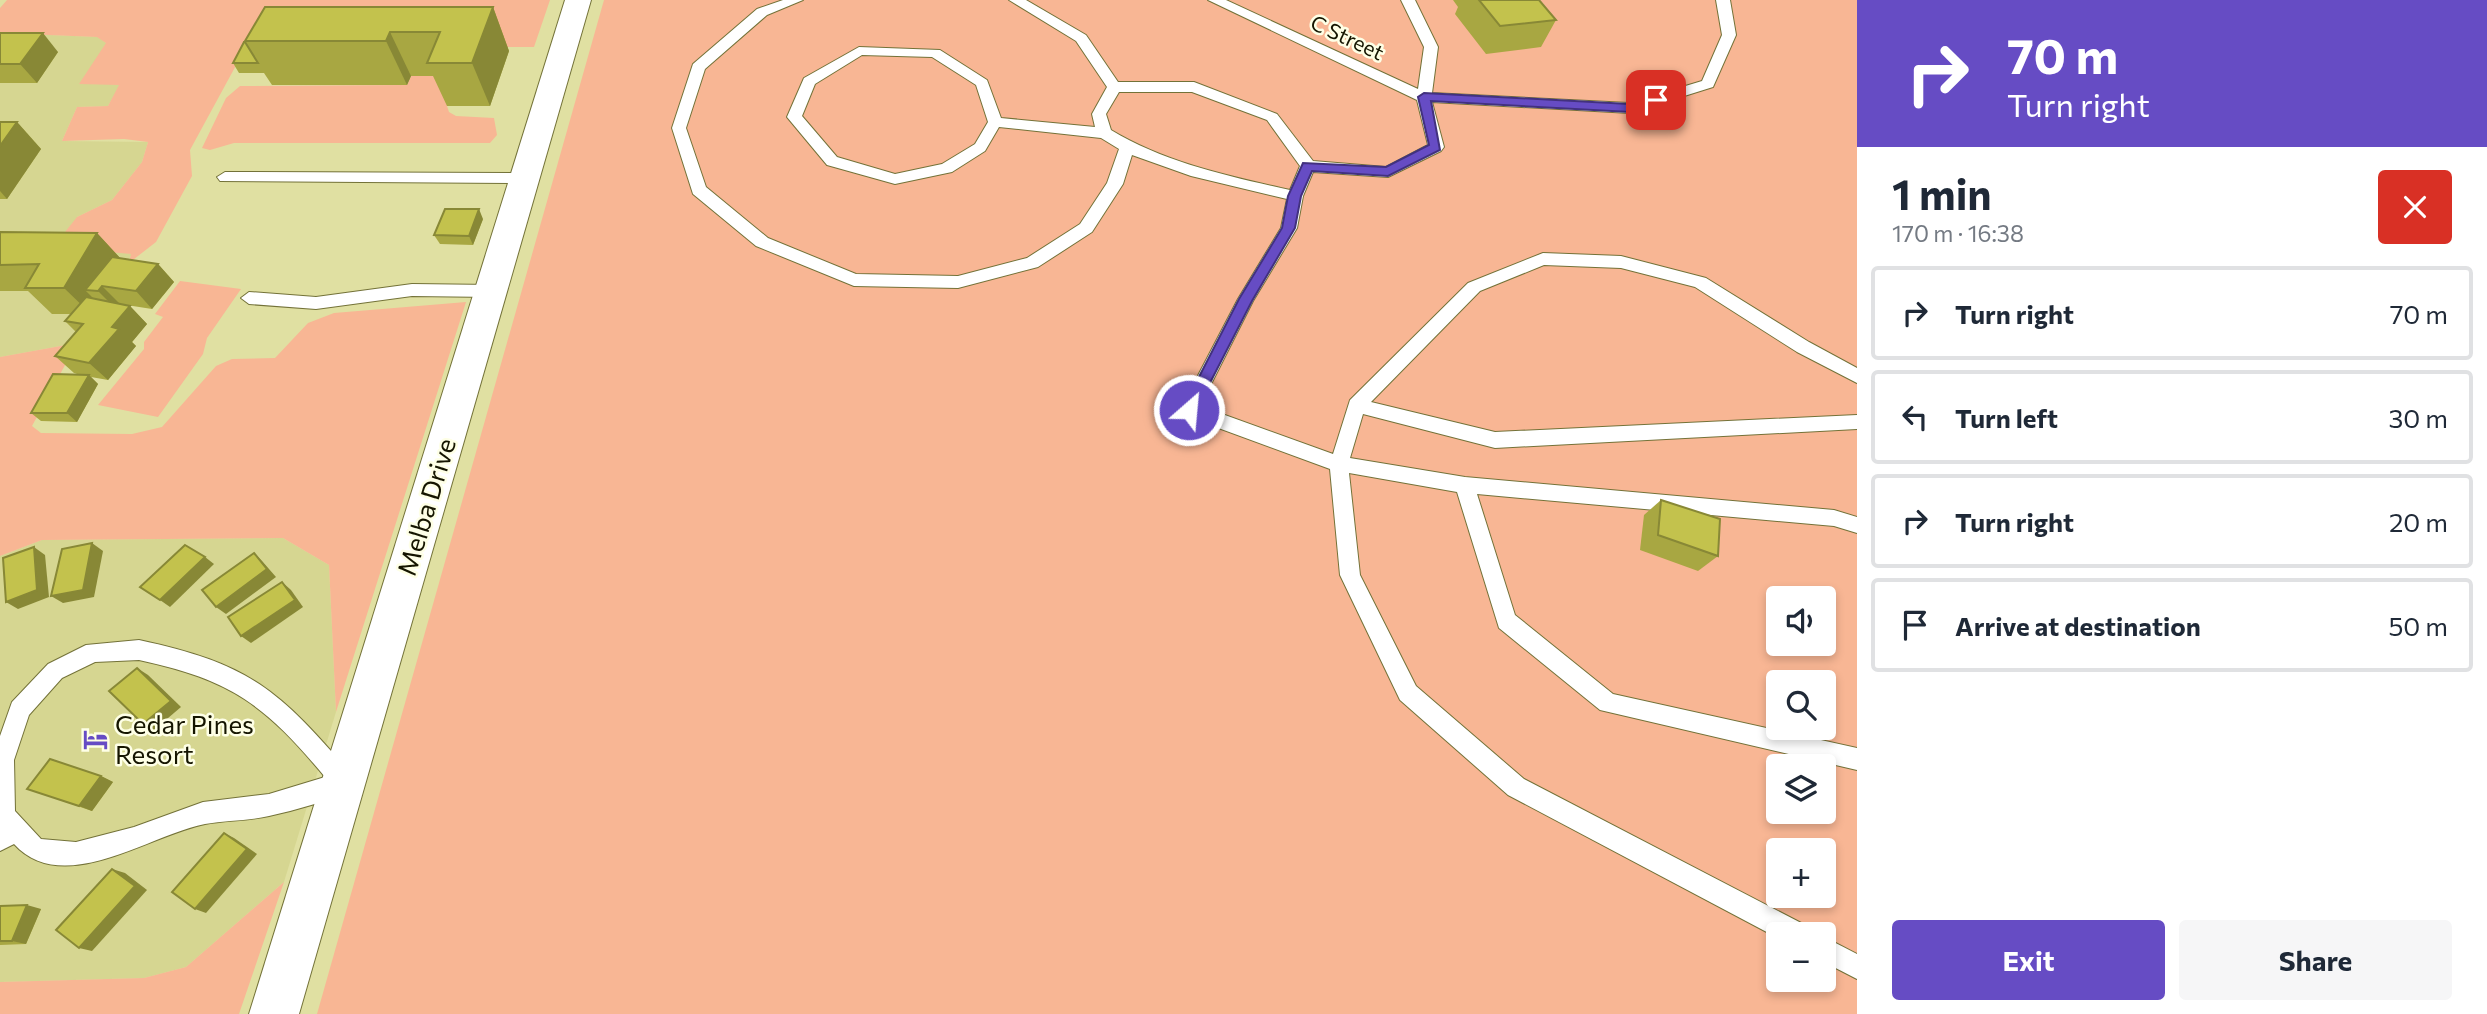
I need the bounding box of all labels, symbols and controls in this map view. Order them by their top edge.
street label: C Street [1307,9,1388,64]
text: 70 m [2007,24,2118,84]
icon: right [1892,28,1983,119]
pin [1626,70,1686,130]
icon: arrive [1637,81,1675,119]
text: Turn right [2007,84,2150,124]
text: 1 min [1892,167,1992,219]
button: close [2378,170,2452,244]
text: 170 m · 16:38 [1892,219,2024,247]
icon: right [1896,294,1934,332]
text: Turn right [1955,298,2074,329]
text: 70 m [2390,298,2448,329]
position arrow [1152,373,1226,447]
icon: left [1896,398,1934,436]
text: Turn left [1955,402,2058,433]
text: 30 m [2389,402,2448,433]
street label: Melba Drive [390,434,461,579]
icon: right [1896,502,1934,540]
text: Turn right [1955,506,2074,537]
text: 20 m [2389,506,2448,537]
map controls [1766,586,1836,992]
button: sound [1766,586,1836,656]
icon: arrive [1896,606,1934,644]
text: Arrive at destination [1955,610,2201,641]
text: 50 m [2388,610,2448,641]
button: search [1766,670,1836,740]
place label: Cedar Pines Resort [115,708,254,769]
hotel icon: Cedar Pines Resort [81,726,109,754]
button: layers [1766,754,1836,824]
button: + [1766,838,1836,908]
button: Exit [1892,920,2165,1000]
button: Share [2179,920,2452,1000]
button: − [1766,922,1836,992]

